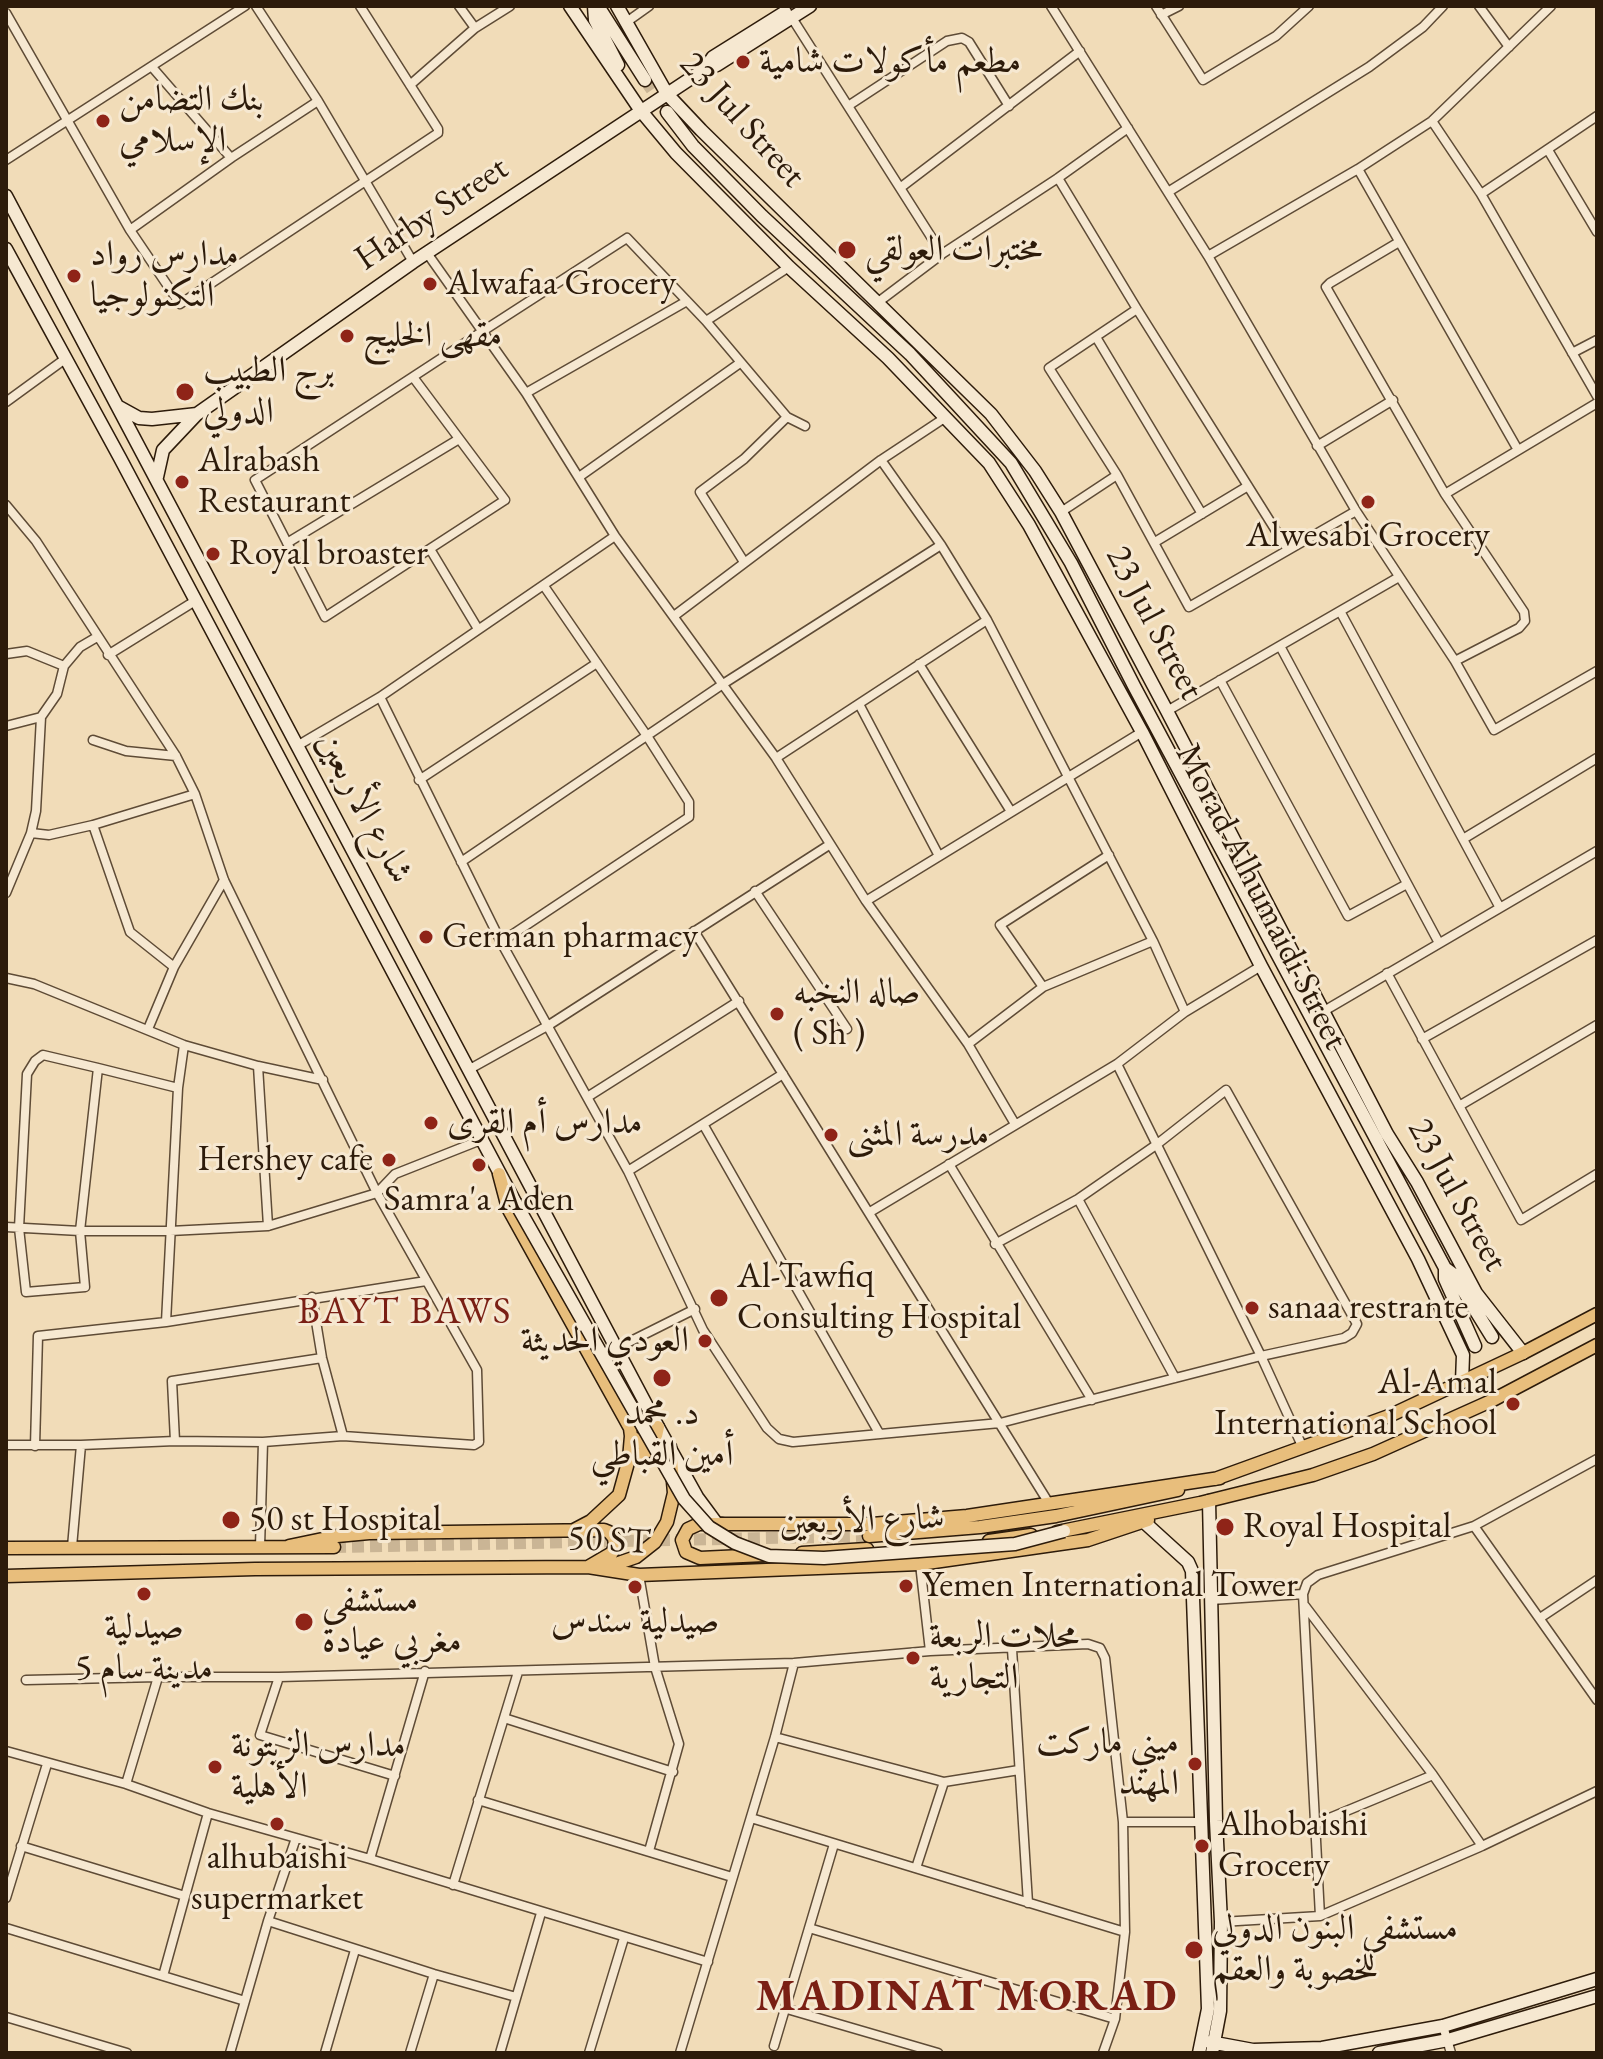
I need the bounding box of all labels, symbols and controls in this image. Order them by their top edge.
place label: مطعم مأكولات شامية [759,40,1021,84]
street label: 23 Jul Street [670,43,814,197]
marker: مطعم مأكولات شامية [734,53,752,71]
place label: بنك التضامن الإسلامي [119,78,264,163]
marker: بنك التضامن الإسلامي [94,112,112,130]
street label: Harby Street [347,147,517,281]
place label: مختبرات العولقي [865,228,1042,272]
place label: مدارس رواد التكنولوجيا [90,233,239,318]
marker: مختبرات العولقي [836,239,858,261]
place label: Alwafaa Grocery [446,262,676,306]
marker: مدارس رواد التكنولوجيا [65,267,83,285]
marker: Alwafaa Grocery [421,275,439,293]
place label: مقهى الخليج [363,314,502,358]
marker: مقهى الخليج [338,327,356,345]
place label: برج الطبيب الدولي [203,349,334,434]
marker: برج الطبيب الدولي [174,381,196,403]
place label: Alrabash Restaurant [198,439,351,524]
marker: Alrabash Restaurant [173,473,191,491]
marker: Alwesabi Grocery [1359,493,1377,511]
place label: Alwesabi Grocery [1246,514,1490,558]
place label: Royal broaster [229,532,428,576]
street label: 23 Jul Street [1096,539,1212,707]
marker: Royal broaster [204,545,222,563]
street label: شارع الأربعين [306,725,422,891]
street label: Morad Alhumaidi Street [1165,737,1357,1057]
place label: German pharmacy [442,915,698,959]
marker: German pharmacy [417,928,435,946]
place label: صاله النخبه ( Sh ) [793,971,920,1056]
marker: صاله النخبه ( Sh ) [768,1005,786,1023]
place label: مدارس أم القرى [447,1101,643,1145]
street label: 23 Jul Street [1397,1111,1517,1279]
place label: مدرسة المثنى [847,1113,989,1157]
marker: مدارس أم القرى [422,1114,440,1132]
marker: مدرسة المثنى [822,1126,840,1144]
place label: Hershey cafe [198,1138,373,1182]
marker: Hershey cafe [380,1151,398,1169]
marker: Samra'a Aden [470,1156,488,1174]
place label: Samra'a Aden [384,1178,574,1222]
place label: Al-Tawfiq Consulting Hospital [737,1255,1021,1340]
place label: sanaa restrante [1268,1286,1469,1330]
marker: Al-Tawfiq Consulting Hospital [708,1287,730,1309]
district label: BAYT BAWS [298,1290,512,1336]
marker: sanaa restrante [1243,1299,1261,1317]
place label: العودي الحديثة [521,1319,689,1363]
marker: العودي الحديثة [696,1332,714,1350]
place label: Al-Amal International School [1214,1361,1497,1446]
marker: د. محمد أمين القباطي [651,1367,673,1389]
place label: د. محمد أمين القباطي [590,1392,734,1477]
marker: Al-Amal International School [1504,1395,1522,1413]
street label: شارع الأربعين [779,1497,945,1545]
place label: 50 st Hospital [249,1498,441,1542]
place label: Royal Hospital [1243,1505,1451,1549]
marker: 50 st Hospital [220,1509,242,1531]
marker: Royal Hospital [1214,1516,1236,1538]
street label: 50 ST [567,1517,651,1565]
place label: Yemen International Tower [922,1564,1298,1608]
marker: Yemen International Tower [897,1577,915,1595]
marker: صيدلية سندس [626,1578,644,1596]
place label: مستشفى مغربي عيادة [322,1579,462,1664]
marker: صيدلية مدينة سام 5 [135,1585,153,1603]
place label: صيدلية سندس [551,1600,719,1644]
place label: صيدلية مدينة سام 5 [75,1606,213,1691]
marker: مستشفى مغربي عيادة [293,1611,315,1633]
place label: محلات الربعة التجارية [929,1615,1079,1700]
marker: محلات الربعة التجارية [904,1649,922,1667]
place label: ميني ماركت المهند [1036,1721,1179,1806]
place label: مدارس الزيتونة الأهلية [231,1724,406,1809]
marker: ميني ماركت المهند [1186,1755,1204,1773]
marker: مدارس الزيتونة الأهلية [206,1758,224,1776]
place label: Alhobaishi Grocery [1218,1803,1368,1888]
marker: alhubaishi supermarket [268,1815,286,1833]
place label: alhubaishi supermarket [191,1836,363,1921]
marker: Alhobaishi Grocery [1193,1837,1211,1855]
place label: مستشفى البنون الدولي للخصوبة والعقم [1212,1907,1458,1992]
marker: مستشفى البنون الدولي للخصوبة والعقم [1183,1939,1205,1961]
district label: MADINAT MORAD [755,1972,1179,2024]

